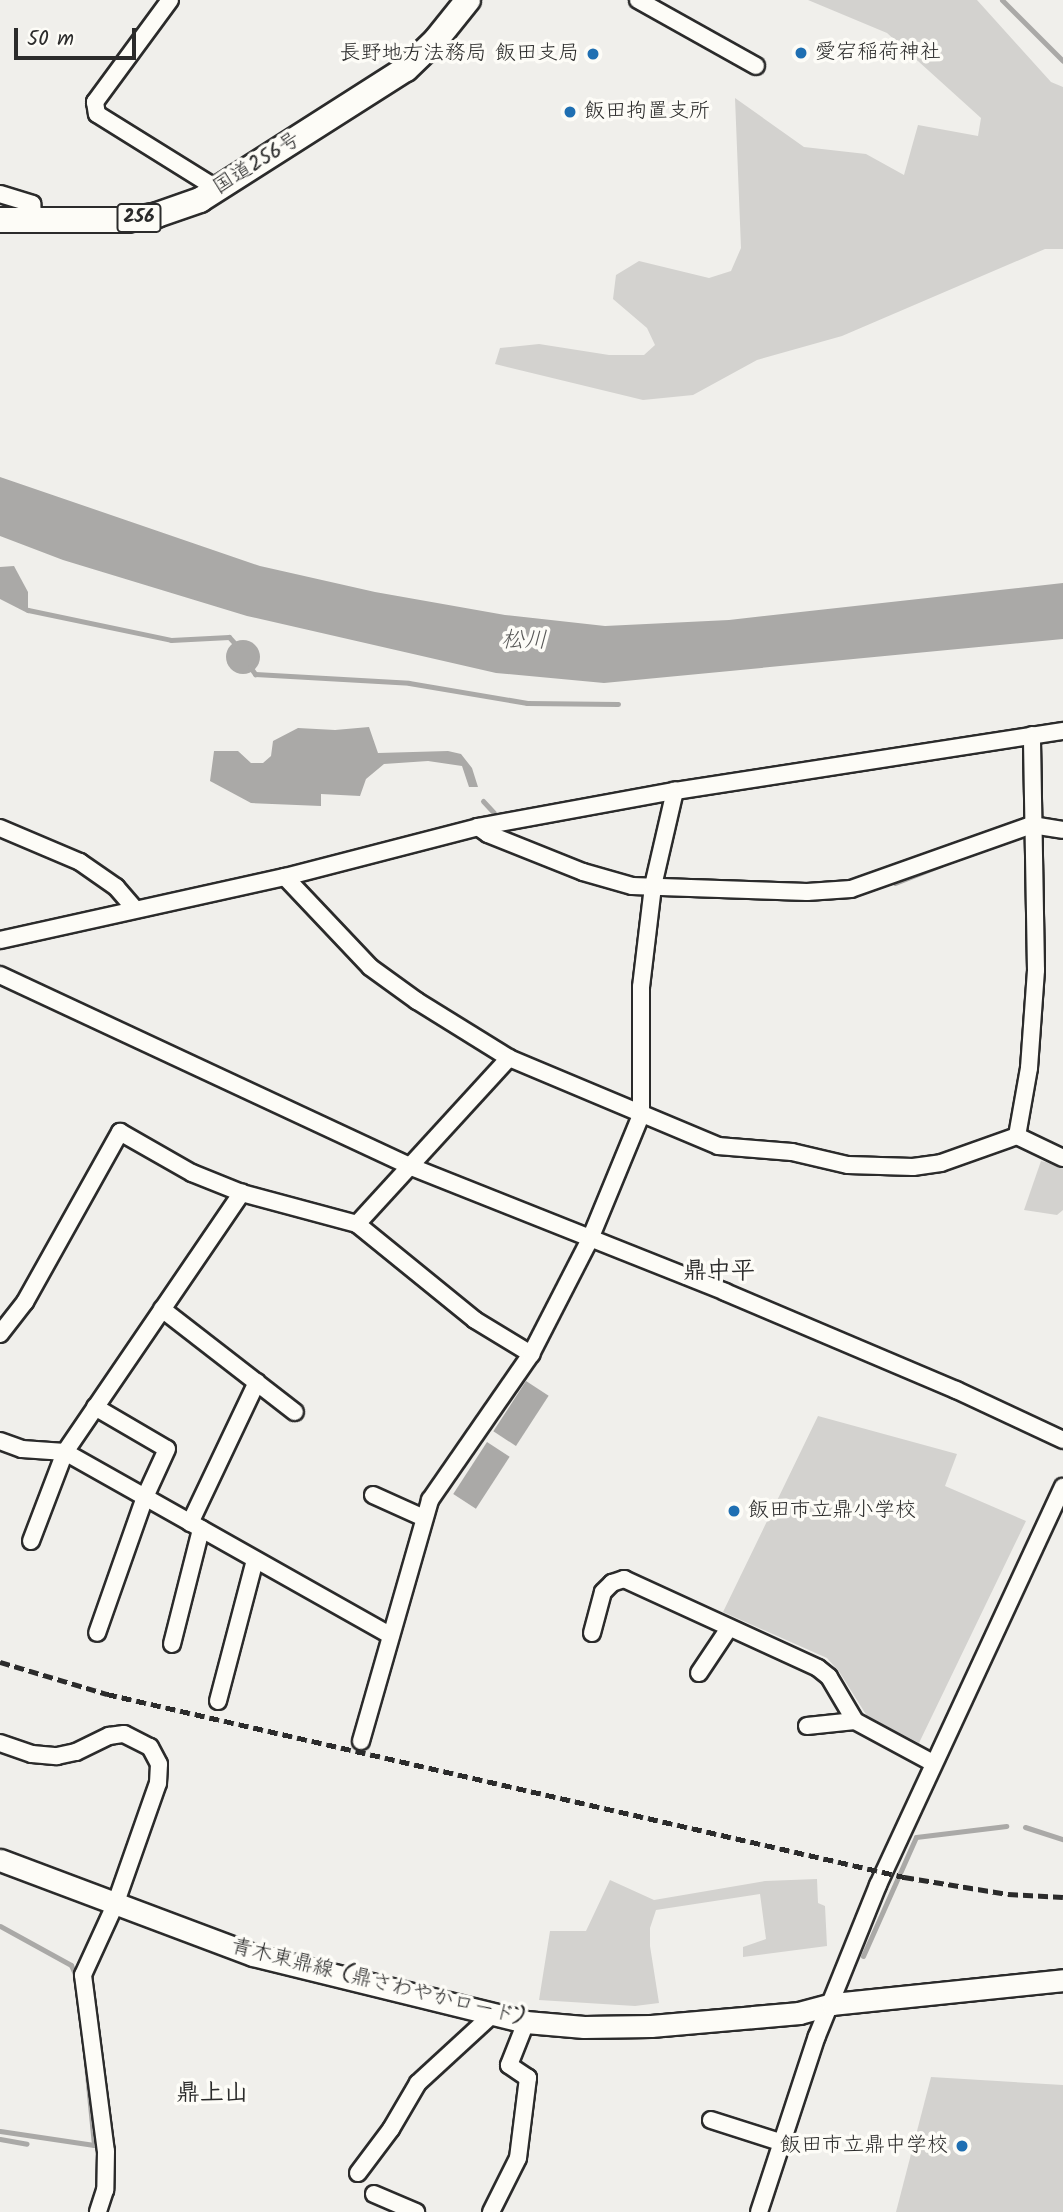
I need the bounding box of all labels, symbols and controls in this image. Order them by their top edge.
scale bar [18,14,140,58]
text: 50 m [27,23,74,56]
place label: 愛宕稲荷神社 [815,40,941,66]
place label: 長野地方法務局 飯田支局 [340,41,579,67]
marker: 愛宕稲荷神社 [793,45,809,61]
marker: 長野地方法務局 飯田支局 [585,46,601,62]
place label: 飯田拘置支所 [584,99,710,125]
marker: 飯田拘置支所 [562,104,578,120]
street label: 国道256号 [209,127,305,201]
road number: 256 [116,202,162,233]
water label: 松川 [501,627,547,655]
district label: 鼎中平 [683,1258,755,1286]
place label: 飯田市立鼎小学校 [748,1498,916,1524]
marker: 飯田市立鼎小学校 [726,1503,742,1519]
street label: 青木東鼎線 (鼎さわやかロード) [228,1934,528,2032]
district label: 鼎上山 [176,2080,248,2108]
place label: 飯田市立鼎中学校 [780,2133,948,2159]
marker: 飯田市立鼎中学校 [954,2138,970,2154]

